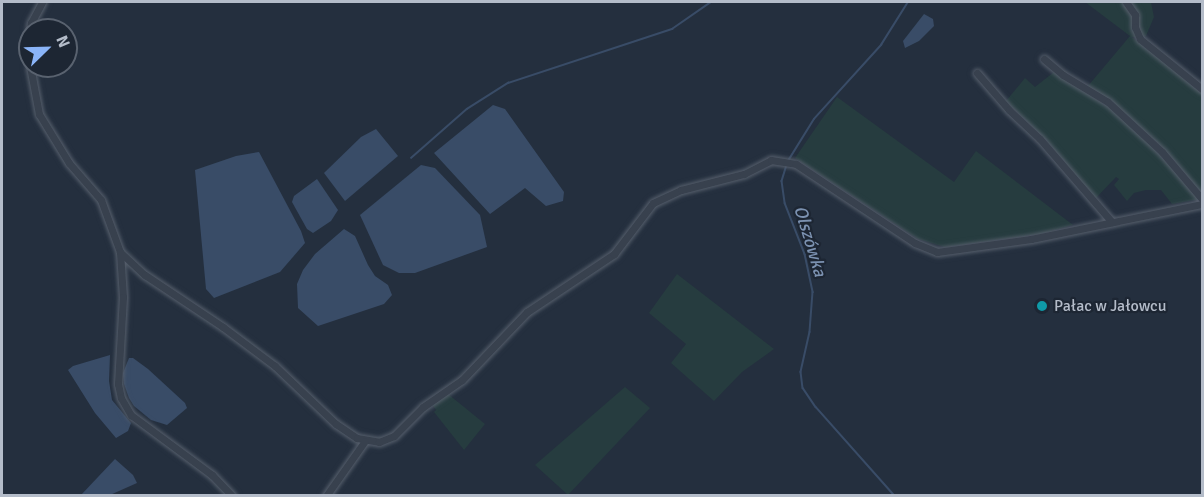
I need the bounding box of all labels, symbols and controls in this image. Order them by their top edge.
north arrow [18,18,78,78]
text: N [51,33,74,51]
water label: Olszówka [789,203,831,279]
place label: Pałac w Jałowcu [1054,296,1166,316]
marker: Pałac w Jałowcu [1035,299,1049,313]

